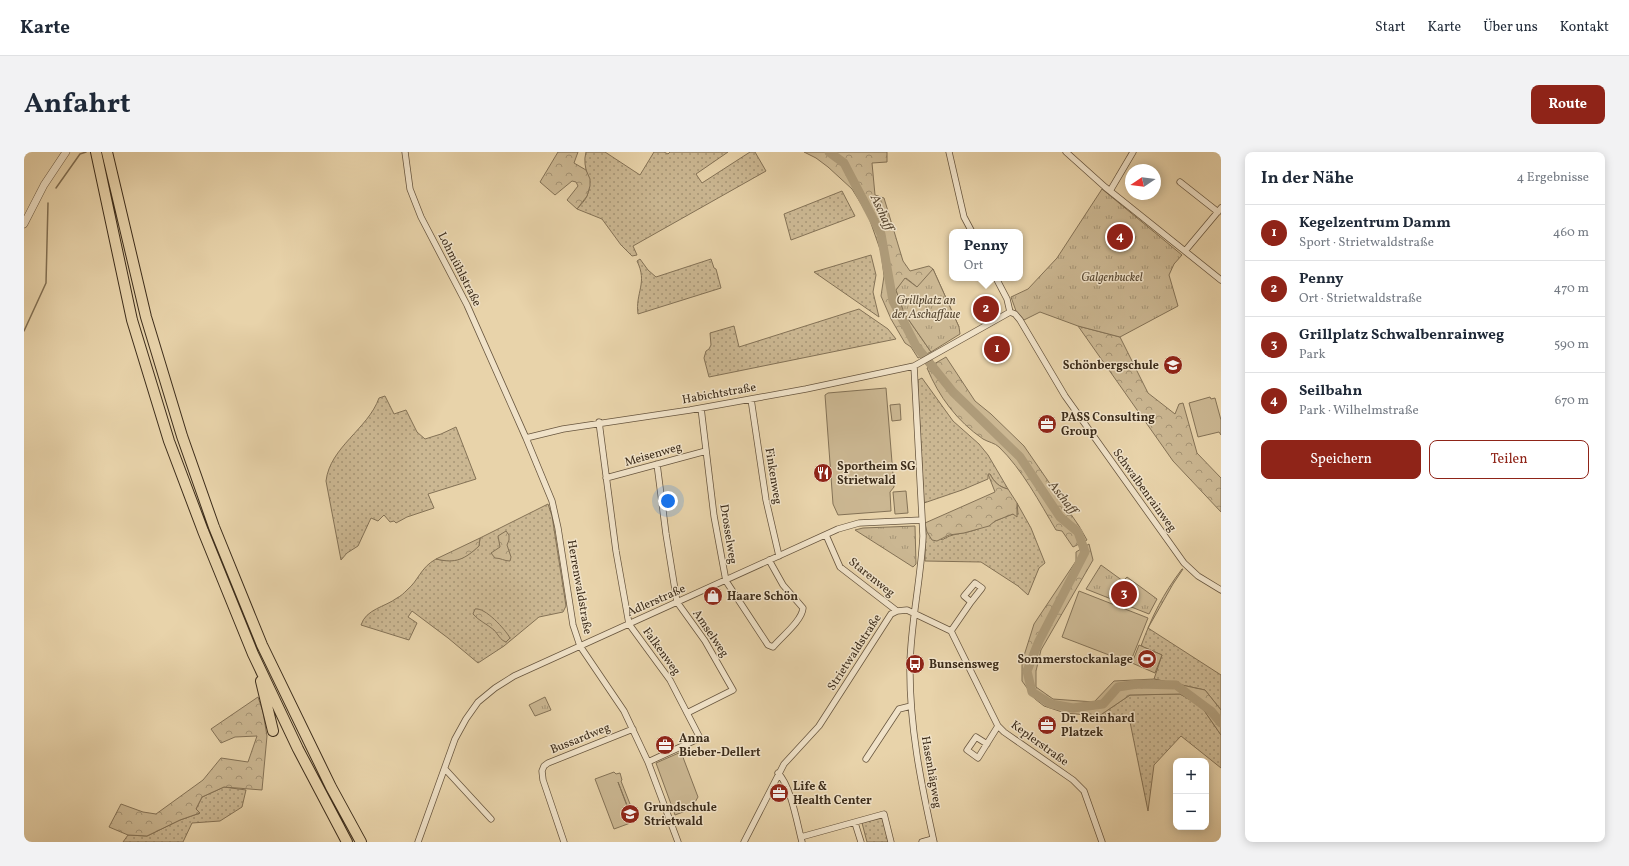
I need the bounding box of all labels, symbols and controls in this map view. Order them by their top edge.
text: Karte [20,15,70,41]
text: Start [1375,18,1405,37]
text: Karte [1427,18,1461,37]
text: Über uns [1483,18,1538,37]
text: Kontakt [1560,18,1609,37]
text: Anfahrt [24,85,131,124]
button: Route [1531,85,1605,124]
north arrow [1125,164,1161,200]
text: In der Nähe [1261,167,1354,190]
text: 4 Ergebnisse [1516,169,1589,187]
water label: Aschaff [865,191,898,236]
text: Kegelzentrum Damm [1299,213,1451,234]
pin: 4 [1107,222,1133,252]
text: 1 [1271,224,1277,242]
text: 460 m [1553,224,1589,242]
popup [949,229,1023,281]
street label: Lohmühlstraße [433,230,485,310]
text: Sport · Strietwaldstraße [1299,234,1434,252]
text: Penny [964,236,1008,257]
text: Ort [964,257,983,275]
text: Penny [1299,269,1343,290]
park label: Galgenbuckel [1081,270,1143,286]
text: 2 [1271,280,1277,298]
text: 470 m [1554,280,1589,298]
text: Ort · Strietwaldstraße [1299,290,1422,308]
park label: Grillplatz an der Aschaffaue [892,293,961,323]
pin: 2 [973,294,999,324]
text: Grillplatz Schwalbenrainweg [1299,325,1504,346]
pin: 1 [984,334,1010,364]
text: 3 [1271,336,1277,354]
text: 590 m [1554,336,1589,354]
text: Park [1299,346,1326,364]
school or university icon: Schönbergschule [1162,354,1184,376]
place label: Schönbergschule [1063,358,1159,374]
street label: Habichtstraße [681,380,758,408]
text: Seilbahn [1299,381,1362,402]
text: 4 [1270,392,1278,410]
text: 670 m [1555,392,1589,410]
text: Park · Wilhelmstraße [1299,402,1419,420]
place label: PASS Consulting Group [1061,410,1155,440]
office icon: PASS Consulting Group [1036,413,1058,435]
street label: Meisenweg [623,439,684,471]
button: Speichern [1261,440,1421,479]
button: Teilen [1429,440,1589,479]
street label: Schwalbenrainweg [1109,446,1180,535]
street label: Finkenweg [761,447,785,505]
place label: Sportheim SG Strietwald [837,459,916,489]
restaurant icon: Sportheim SG Strietwald [812,462,834,484]
water label: Aschaff [1043,477,1083,521]
your location [658,491,678,511]
street label: Drosselweg [715,503,741,565]
street label: Herrenwaldstraße [563,539,595,636]
street label: Starenweg [845,554,898,601]
pin: 3 [1111,579,1137,609]
street label: Adlerstraße [625,581,688,621]
shop icon: Haare Schön [702,585,724,607]
place label: Haare Schön [727,589,798,605]
street label: Amselweg [688,607,732,661]
street label: Strietwaldstraße [824,611,886,694]
street label: Falkenweg [638,624,684,679]
sports icon: Sommerstockanlage [1136,648,1158,670]
place label: Sommerstockanlage [1017,652,1133,668]
bus stop icon: Bunsensweg [904,653,926,675]
place label: Bunsensweg [929,657,999,673]
place label: Dr. Reinhard Platzek [1061,711,1135,741]
office icon: Dr. Reinhard Platzek [1036,714,1058,736]
street label: Keplerstraße [1007,717,1072,770]
street label: Bussardweg [548,720,613,758]
place label: Anna Bieber-Dellert [679,731,761,761]
office icon: Anna Bieber-Dellert [654,734,676,756]
street label: Hasenhägweg [917,735,945,810]
map controls [1173,758,1209,830]
button: + [1173,758,1209,794]
place label: Life & Health Center [793,779,872,809]
office icon: Life & Health Center [768,782,790,804]
button: − [1173,794,1209,830]
place label: Grundschule Strietwald [644,800,717,830]
school or university icon: Grundschule Strietwald [619,803,641,825]

